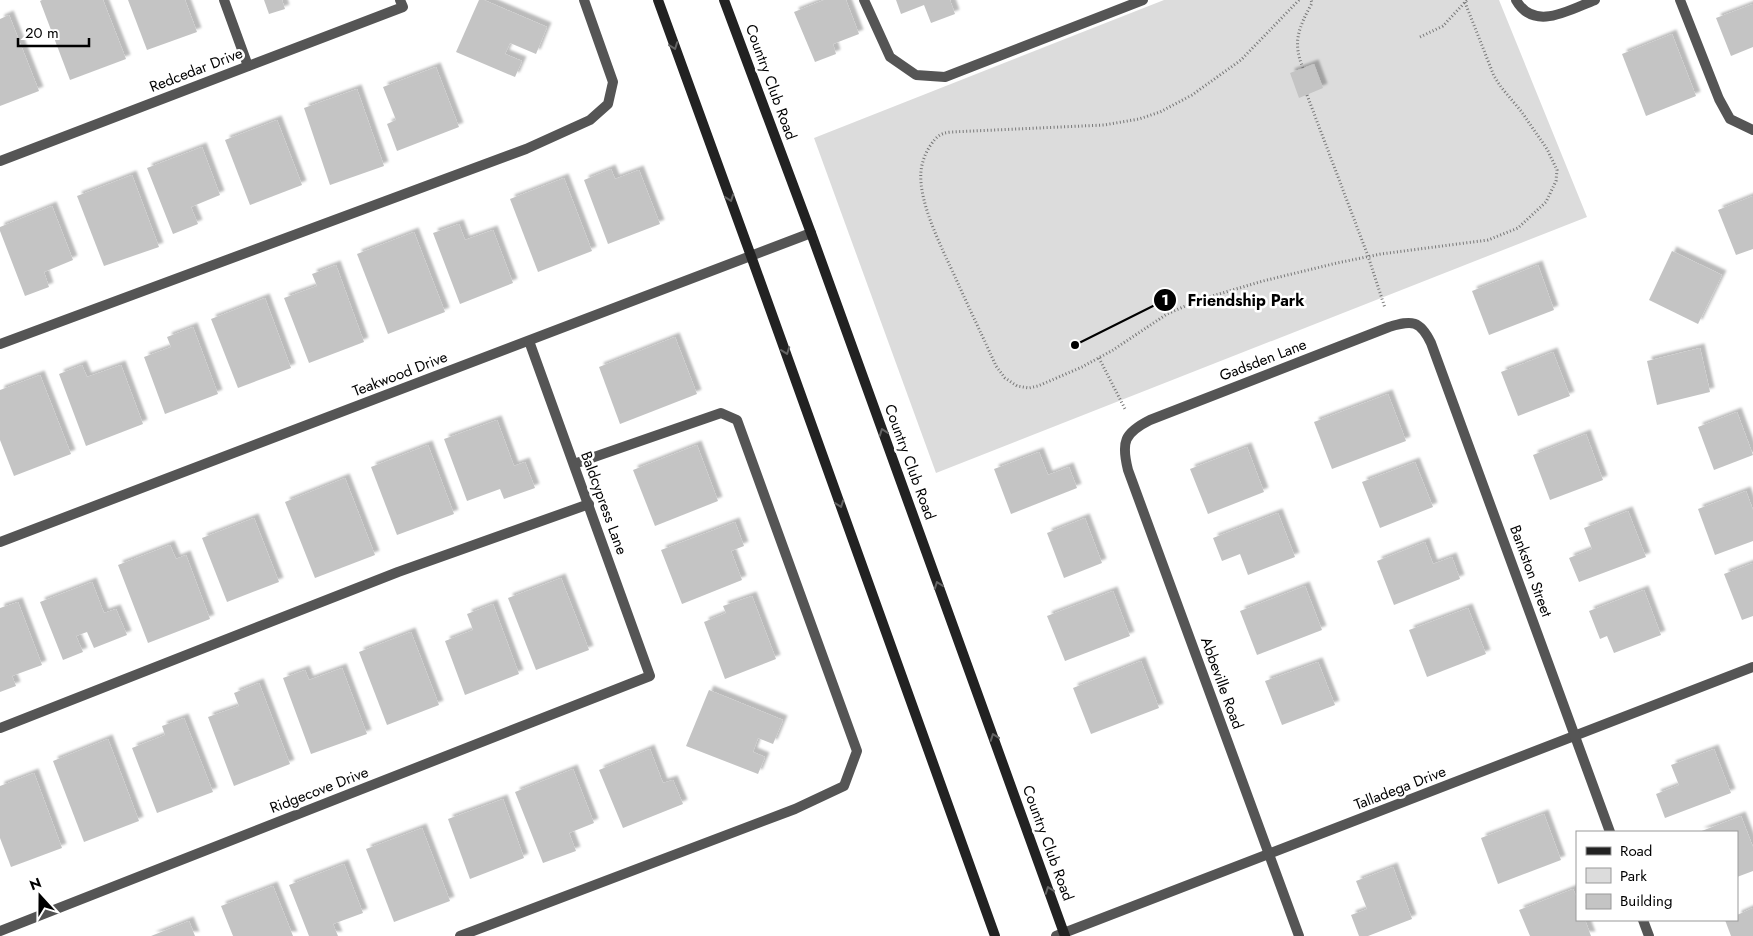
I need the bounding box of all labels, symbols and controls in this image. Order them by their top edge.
scale bar [18,15,89,47]
street label: Country Club Road [740,21,802,143]
text: 20 m [25,22,59,44]
one-way arrow [668,41,678,50]
street label: Redcedar Drive [146,42,246,98]
one-way arrow [724,194,734,202]
callout: Friendship Park [1152,284,1315,315]
text: 1 [1161,289,1169,311]
text: Friendship Park [1187,289,1305,312]
street label: Gadsden Lane [1216,333,1310,387]
street label: Teakwood Drive [349,346,451,402]
one-way arrow [780,346,790,355]
street label: Country Club Road [879,401,941,523]
one-way arrow [879,428,889,437]
street label: Baldcypress Lane [575,448,633,558]
one-way arrow [835,499,845,508]
street label: Bankston Street [1504,522,1558,620]
one-way arrow [934,581,944,589]
street label: Abbeville Road [1195,634,1249,732]
one-way arrow [990,734,1000,742]
street label: Talladega Drive [1351,760,1449,816]
street label: Ridgecove Drive [266,761,372,819]
street label: Country Club Road [1017,782,1079,904]
legend [1576,831,1738,921]
text: Road [1620,840,1652,862]
text: Park [1620,865,1647,887]
north arrow [15,871,65,921]
text: N [27,873,44,895]
one-way arrow [1045,886,1055,895]
text: Building [1620,890,1672,912]

